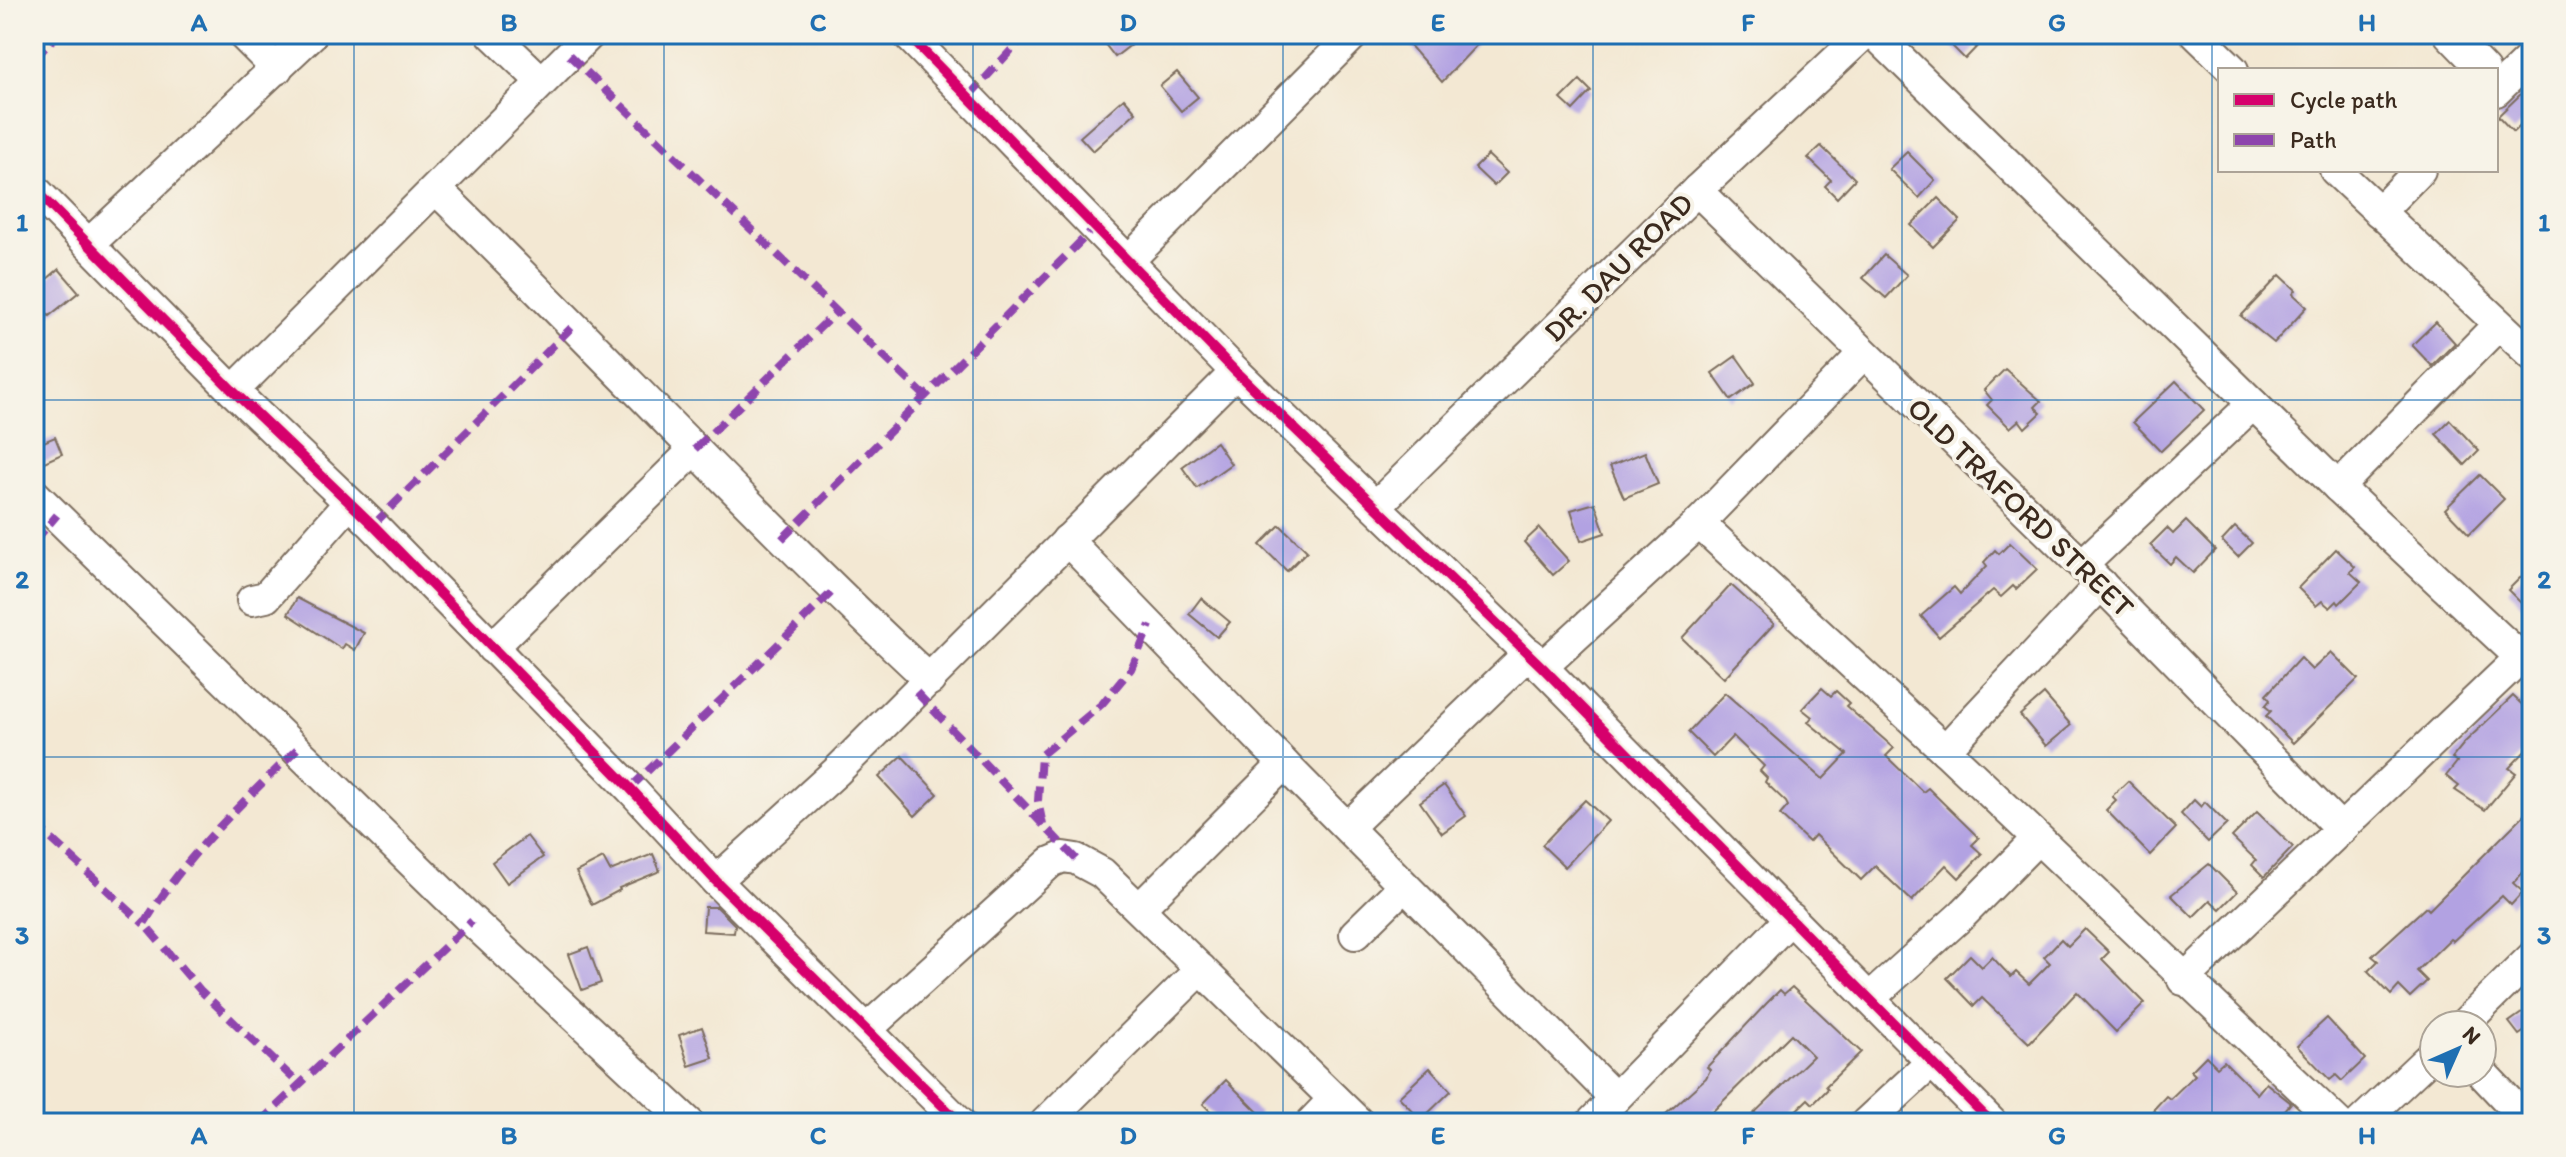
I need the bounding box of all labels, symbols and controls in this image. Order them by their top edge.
text: A [190,6,208,38]
text: B [501,6,518,38]
text: C [810,6,827,38]
text: D [1119,6,1137,38]
text: E [1431,6,1445,38]
text: F [1741,6,1755,38]
text: G [2048,6,2066,38]
text: H [2358,6,2376,38]
legend [2218,68,2498,172]
text: Cycle path [2290,85,2397,114]
text: Path [2290,125,2337,154]
street label: DR. DAU ROAD [1536,185,1700,349]
text: 1 [16,206,28,238]
text: 1 [2538,206,2550,238]
street label: OLD TRAFORD STREET [1900,389,2142,625]
text: 2 [15,563,29,595]
text: 2 [2537,563,2551,595]
text: 3 [15,919,29,951]
text: 3 [2537,919,2551,951]
north arrow [2418,1009,2498,1089]
text: N [2457,1020,2487,1050]
text: A [190,1119,208,1151]
text: B [501,1119,518,1151]
text: C [810,1119,827,1151]
text: D [1119,1119,1137,1151]
text: E [1431,1119,1445,1151]
text: F [1741,1119,1755,1151]
text: G [2048,1119,2066,1151]
text: H [2358,1119,2376,1151]

